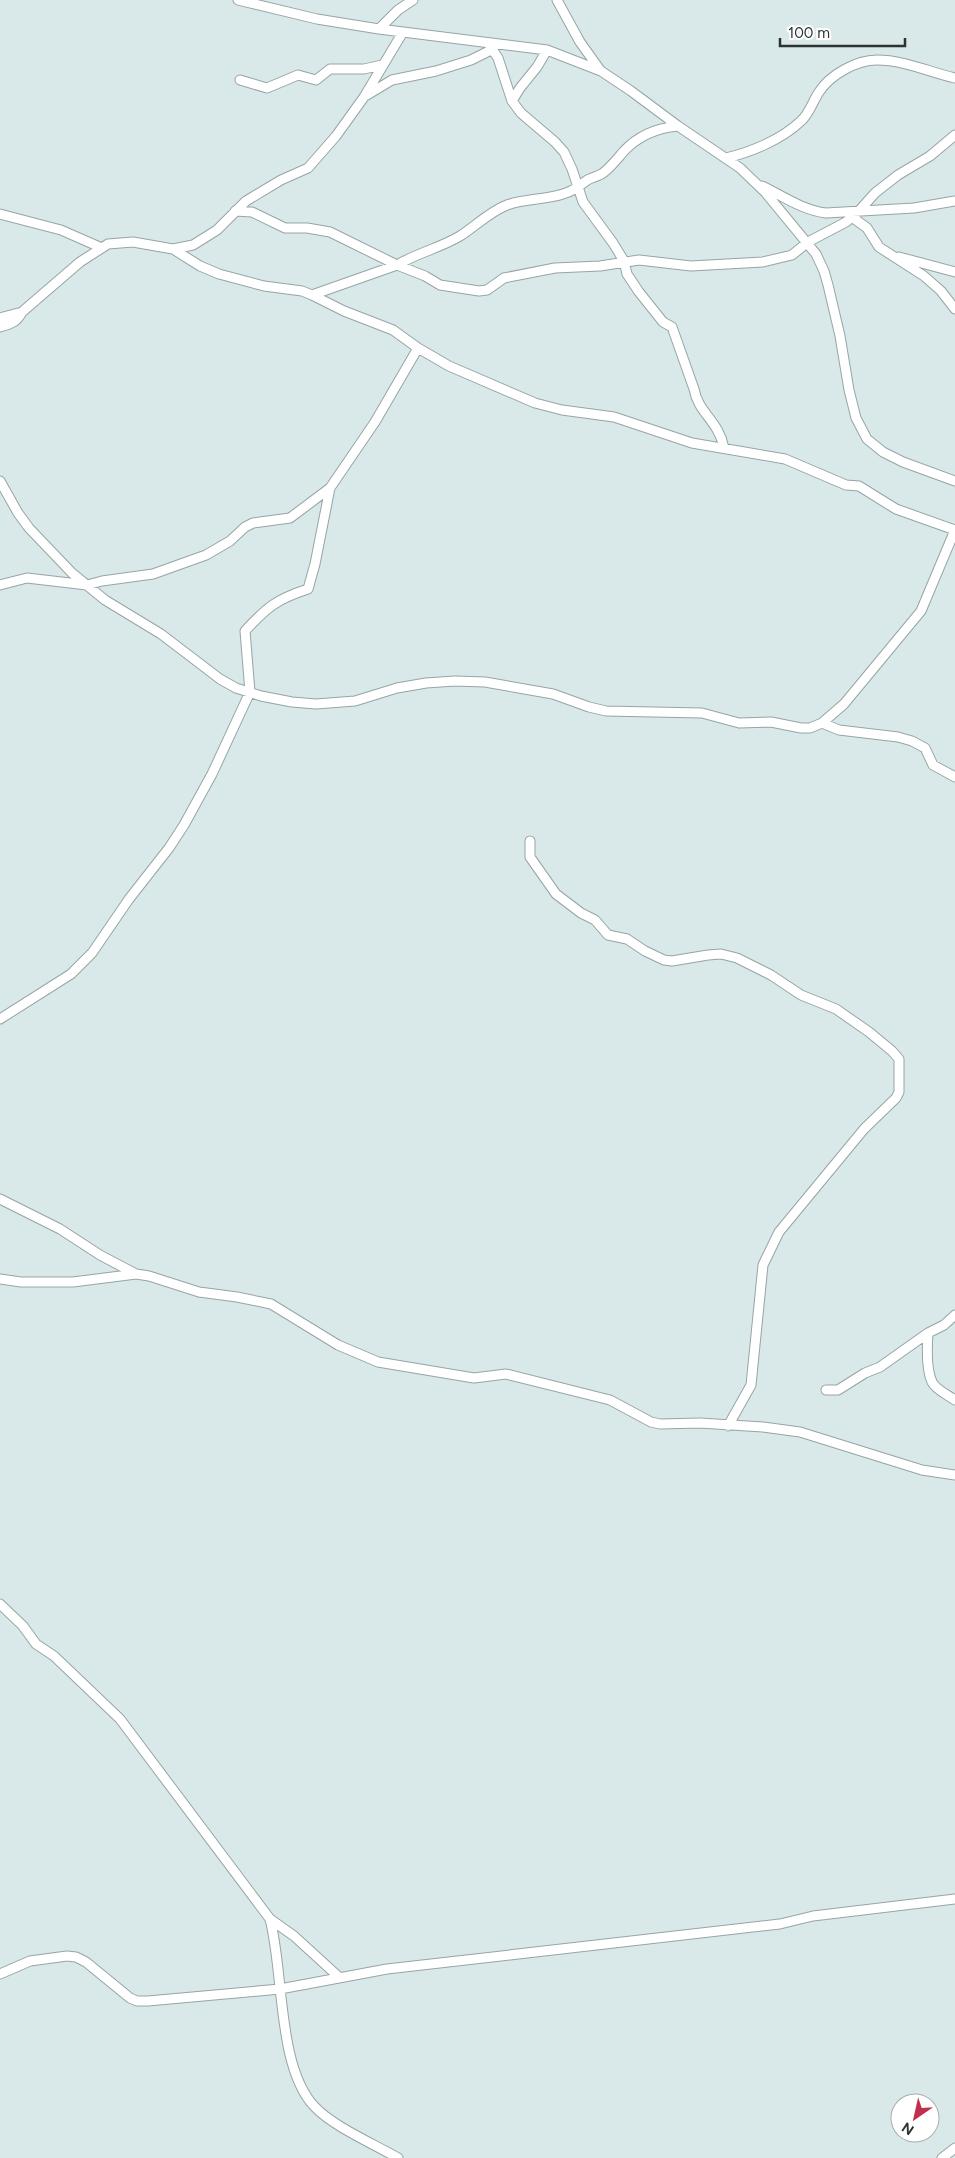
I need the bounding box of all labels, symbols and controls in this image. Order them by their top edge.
scale bar [780,15,905,47]
text: 100 m [788,24,830,42]
north arrow [890,2093,940,2143]
text: N [899,2118,917,2138]

